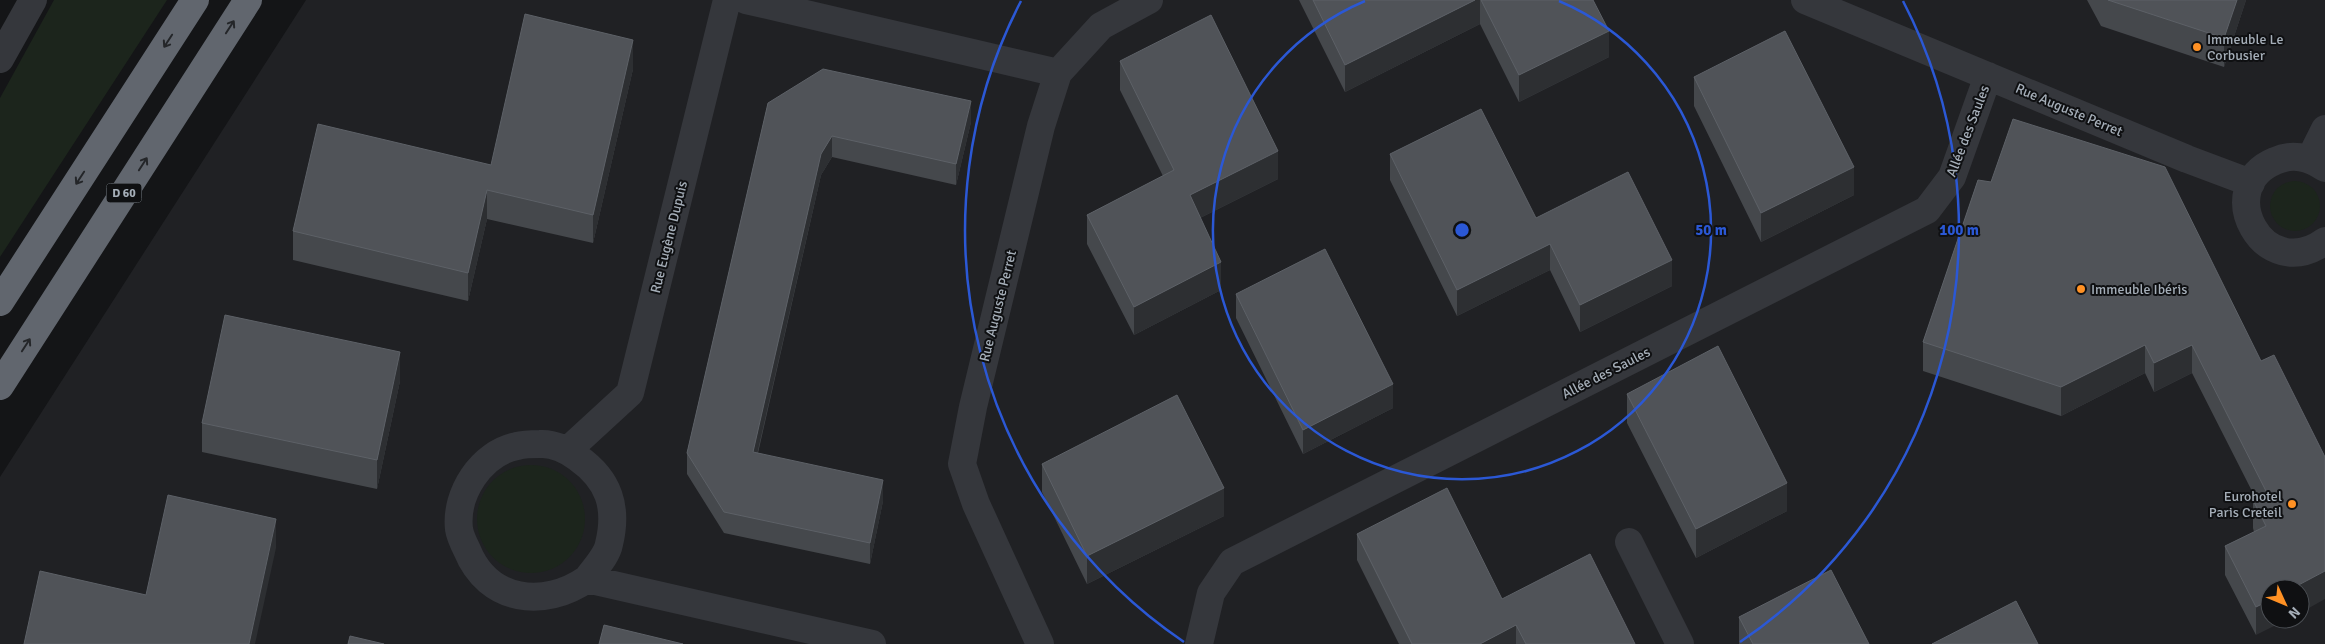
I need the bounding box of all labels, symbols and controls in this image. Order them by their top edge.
one-way arrow [225,20,236,34]
place label: Immeuble Le Corbusier [2207,31,2284,64]
one-way arrow [163,34,174,48]
marker: Immeuble Le Corbusier [2191,41,2203,53]
street label: Rue Auguste Perret [2013,80,2125,140]
street label: Allée des Saules [1943,83,1993,179]
one-way arrow [138,157,148,171]
one-way arrow [75,170,85,184]
street label: Rue Eugène Dupuis [647,179,691,295]
road number: D 60 [106,184,142,202]
centre of rings [1453,221,1471,239]
text: 50 m [1695,221,1727,239]
text: 100 m [1939,221,1979,239]
street label: Rue Auguste Perret [976,248,1020,364]
place label: Immeuble Ibéris [2091,281,2187,298]
marker: Immeuble Ibéris [2075,283,2087,295]
one-way arrow [22,338,32,352]
street label: Allée des Saules [1559,343,1653,403]
place label: Eurohotel Paris Creteil [2209,488,2282,521]
marker: Eurohotel Paris Creteil [2286,498,2298,510]
north arrow [2260,579,2310,629]
text: N [2284,603,2303,622]

